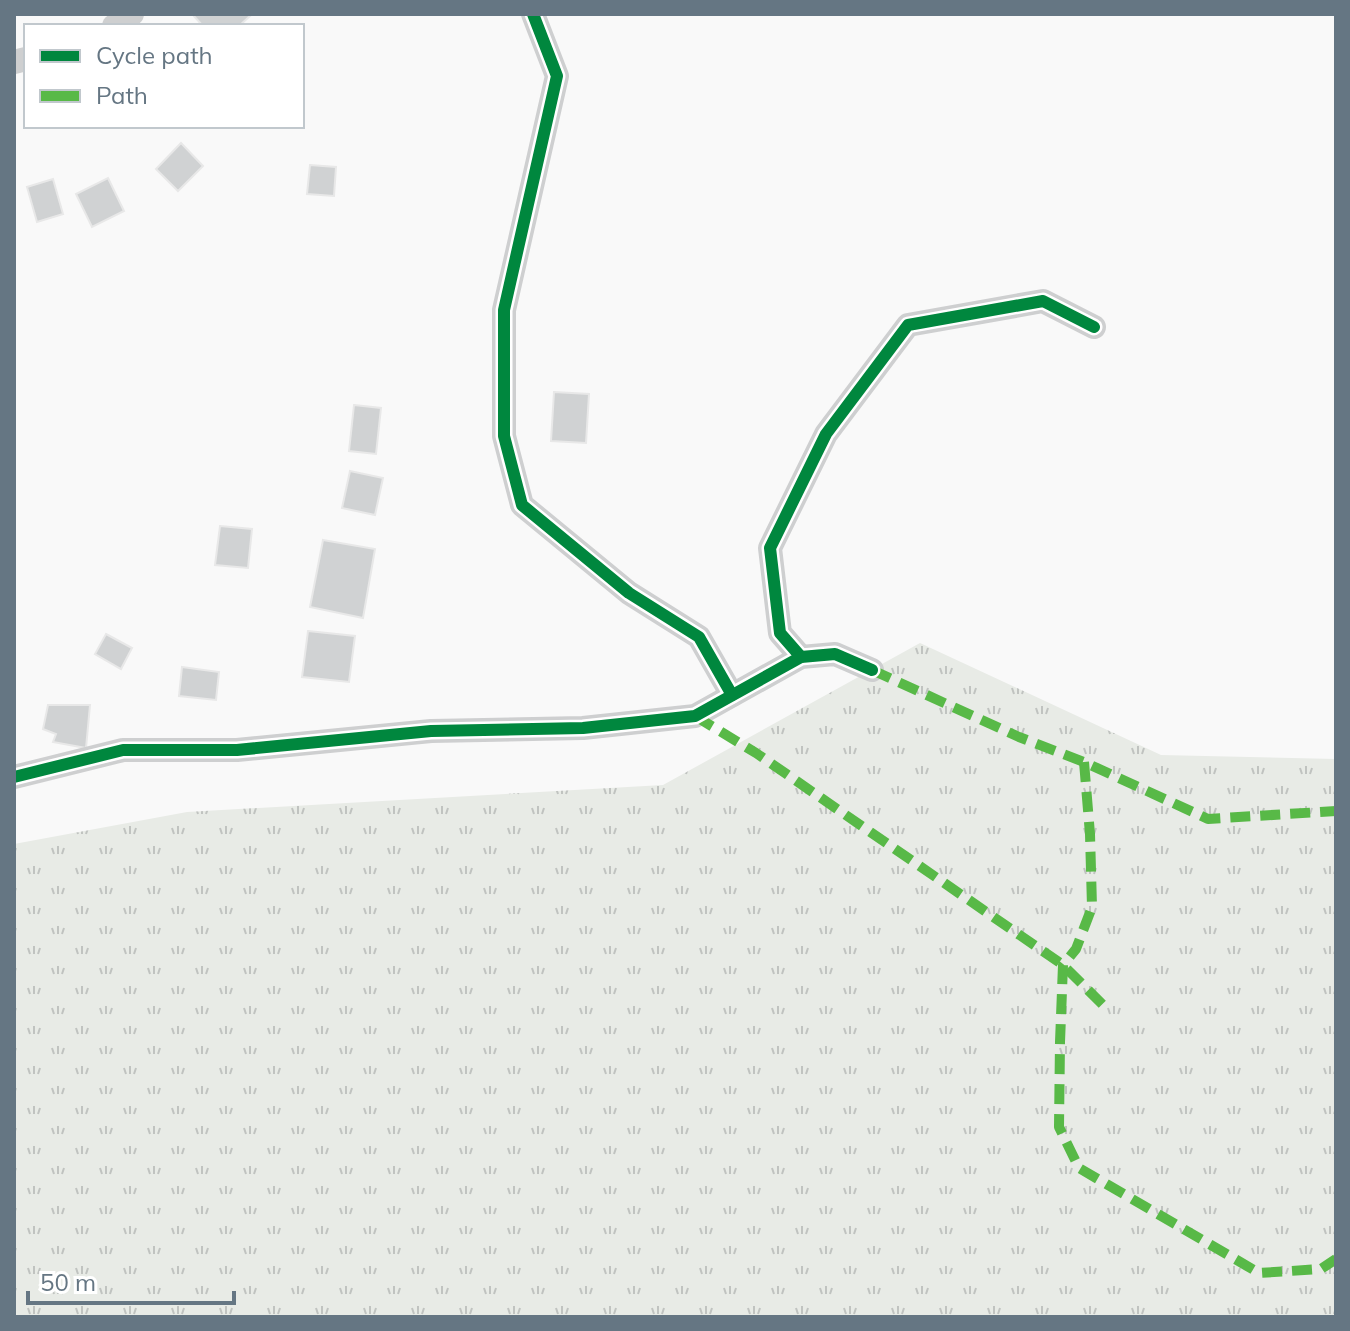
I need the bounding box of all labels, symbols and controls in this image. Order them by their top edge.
legend [24,24,304,128]
text: Cycle path [96,40,213,70]
text: Path [96,80,148,110]
scale bar [28,1255,234,1305]
text: 50 m [40,1267,96,1297]

